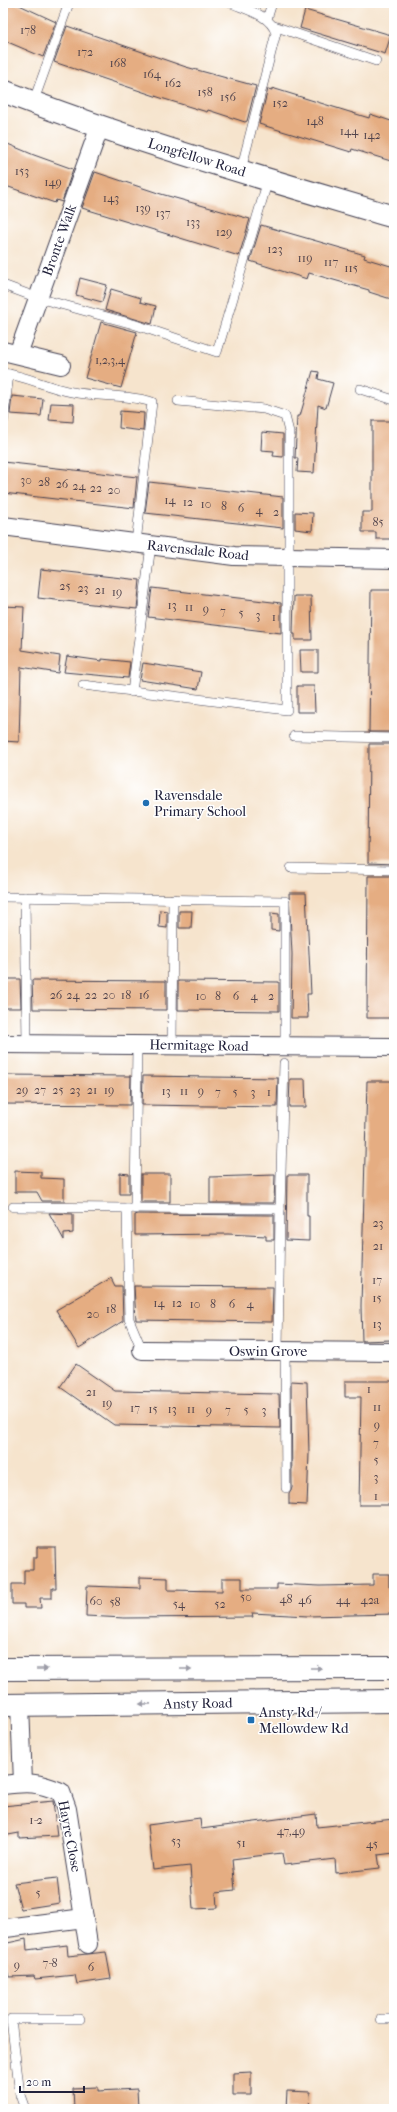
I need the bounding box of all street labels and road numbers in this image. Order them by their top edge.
street label: Longfellow Road [146,135,248,181]
street label: Bronte Walk [39,201,81,278]
street label: Ravensdale Road [146,537,250,564]
street label: Hermitage Road [149,1036,249,1055]
street label: Oswin Grove [229,1343,307,1360]
street label: Ansty Road [162,1694,233,1713]
street label: Hayre Close [54,1799,85,1874]

